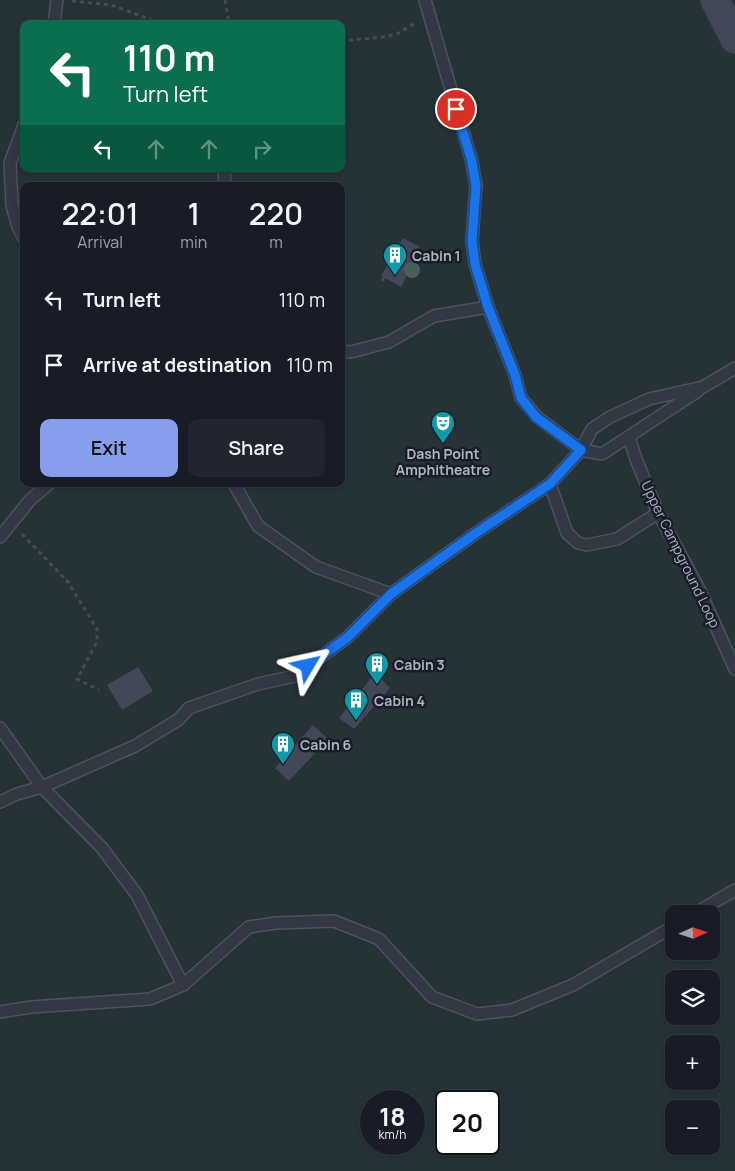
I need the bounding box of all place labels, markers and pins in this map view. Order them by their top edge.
pin [435,88,477,130]
building icon: Cabin 1 [382,242,408,276]
place label: Cabin 1 [412,246,461,265]
theatre icon: Dash Point Amphitheatre [430,410,456,444]
place label: Dash Point Amphitheatre [396,444,490,479]
building icon: Cabin 3 [364,651,390,685]
place label: Cabin 3 [394,655,445,674]
building icon: Cabin 4 [343,687,369,721]
place label: Cabin 4 [374,691,425,710]
building icon: Cabin 6 [270,731,296,765]
place label: Cabin 6 [300,735,351,754]

